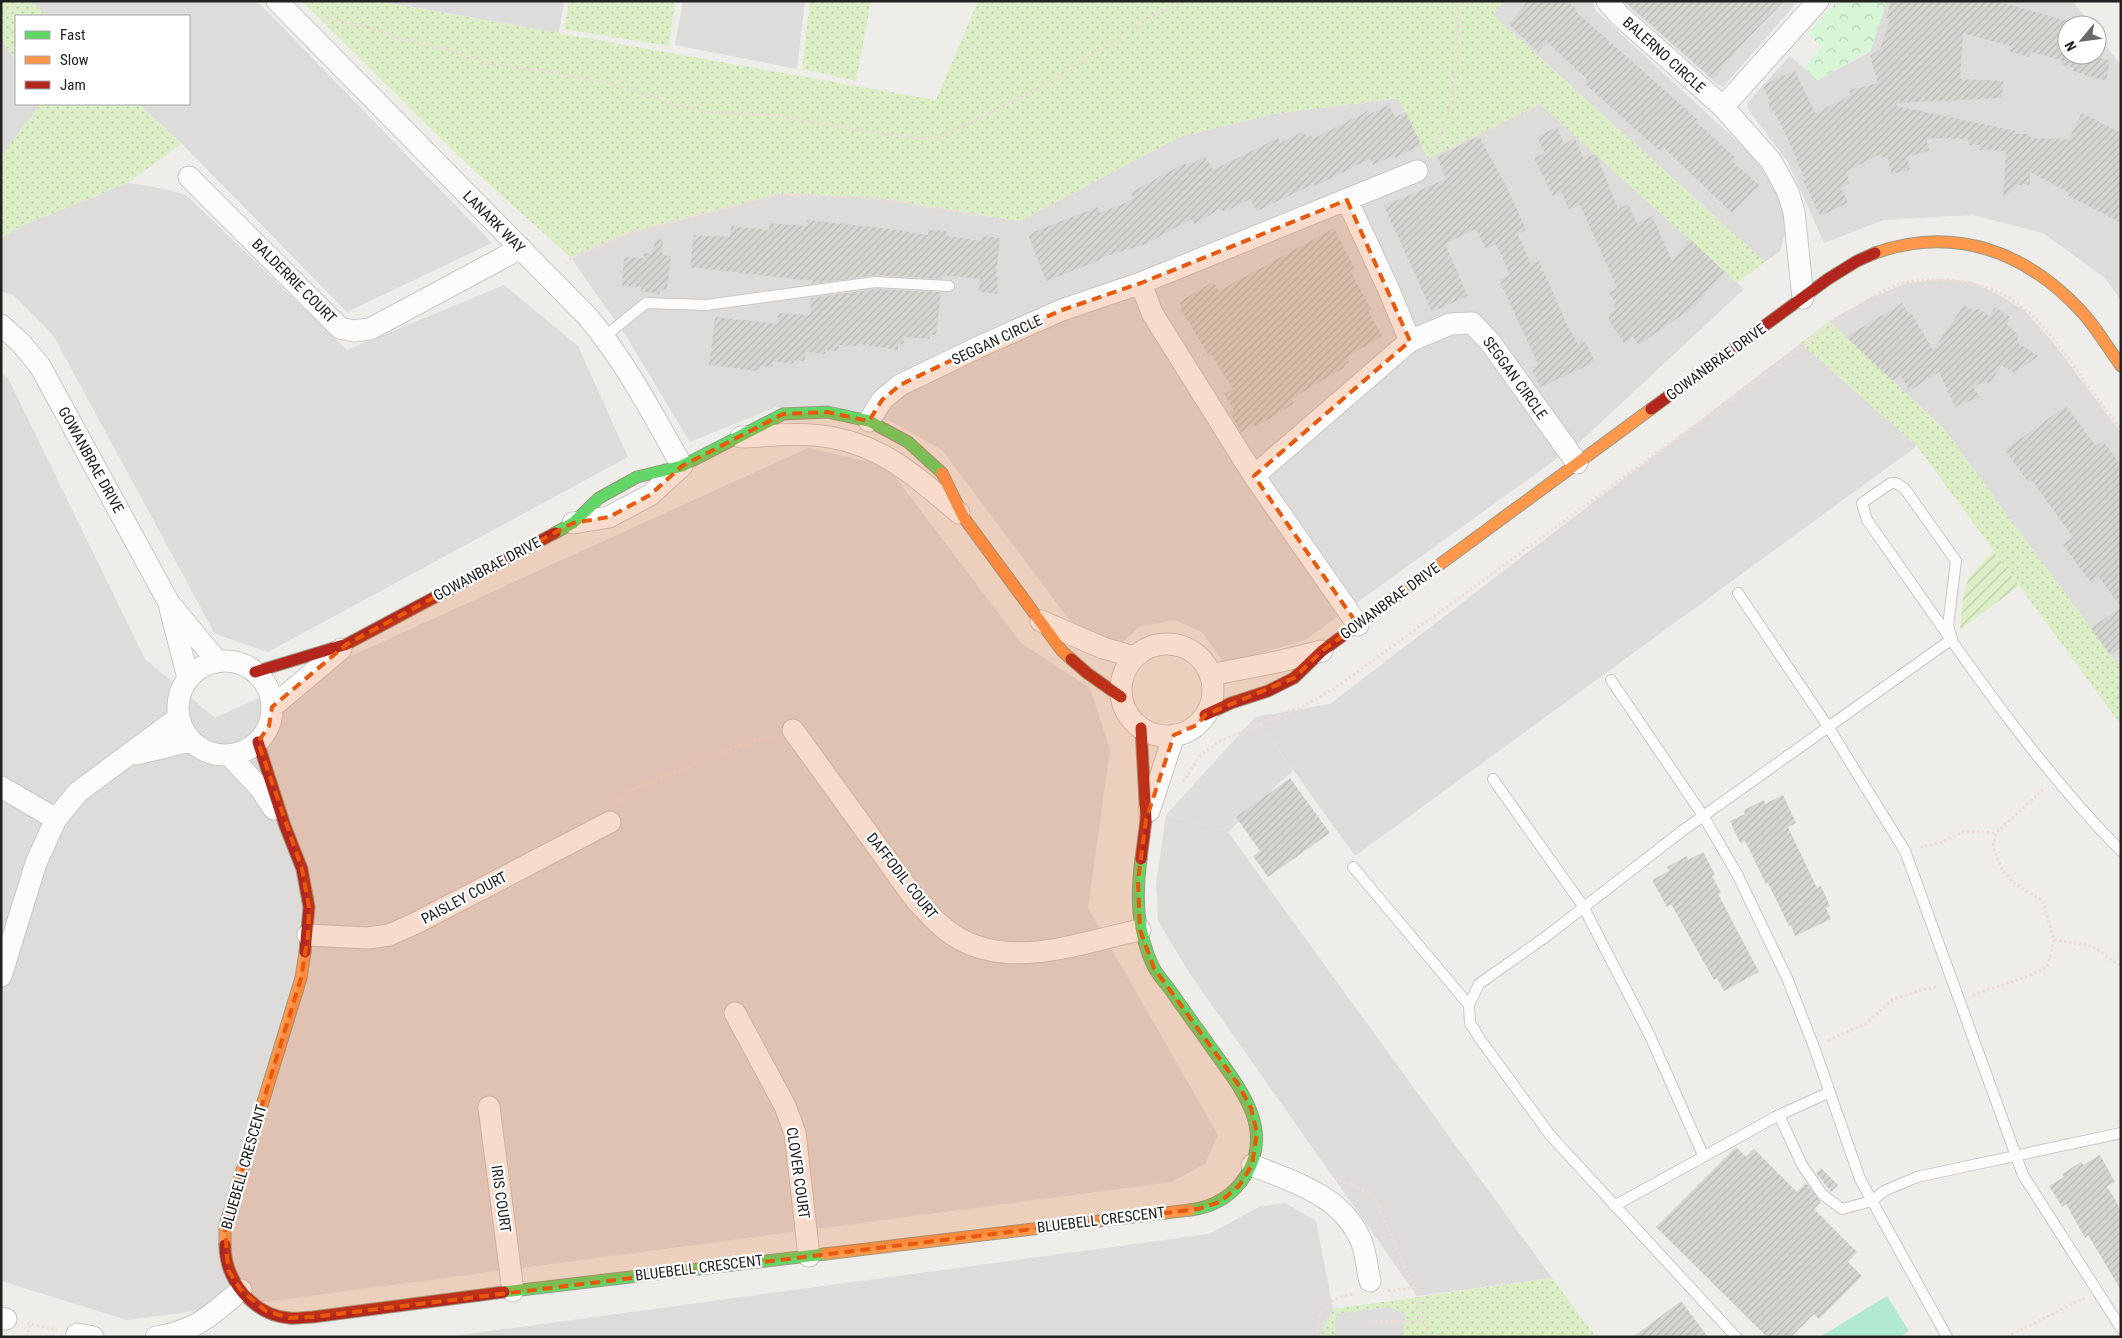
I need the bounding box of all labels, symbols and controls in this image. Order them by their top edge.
street label: BALERNO CIRCLE [1619,13,1709,97]
legend [15,15,190,105]
north arrow [2057,15,2107,65]
text: Fast [60,26,85,44]
text: N [2062,39,2080,54]
text: Slow [60,51,89,69]
text: Jam [60,76,86,94]
street label: LANARK WAY [459,187,529,257]
street label: BALDERRIE COURT [248,235,340,327]
street label: SEGGAN CIRCLE [949,311,1045,369]
street label: GOWANBRAE DRIVE [1663,320,1769,404]
street label: SEGGAN CIRCLE [1479,333,1551,423]
street label: GOWANBRAE DRIVE [54,404,128,516]
street label: GOWANBRAE DRIVE [430,533,544,605]
street label: GOWANBRAE DRIVE [1337,559,1443,643]
street label: DAFFODIL COURT [863,829,941,923]
street label: PAISLEY COURT [418,868,510,928]
street label: BLUEBELL CRESCENT [218,1102,270,1231]
street label: CLOVER COURT [783,1126,813,1220]
street label: IRIS COURT [487,1164,515,1234]
street label: BLUEBELL CRESCENT [1036,1203,1166,1237]
street label: BLUEBELL CRESCENT [634,1251,764,1285]

